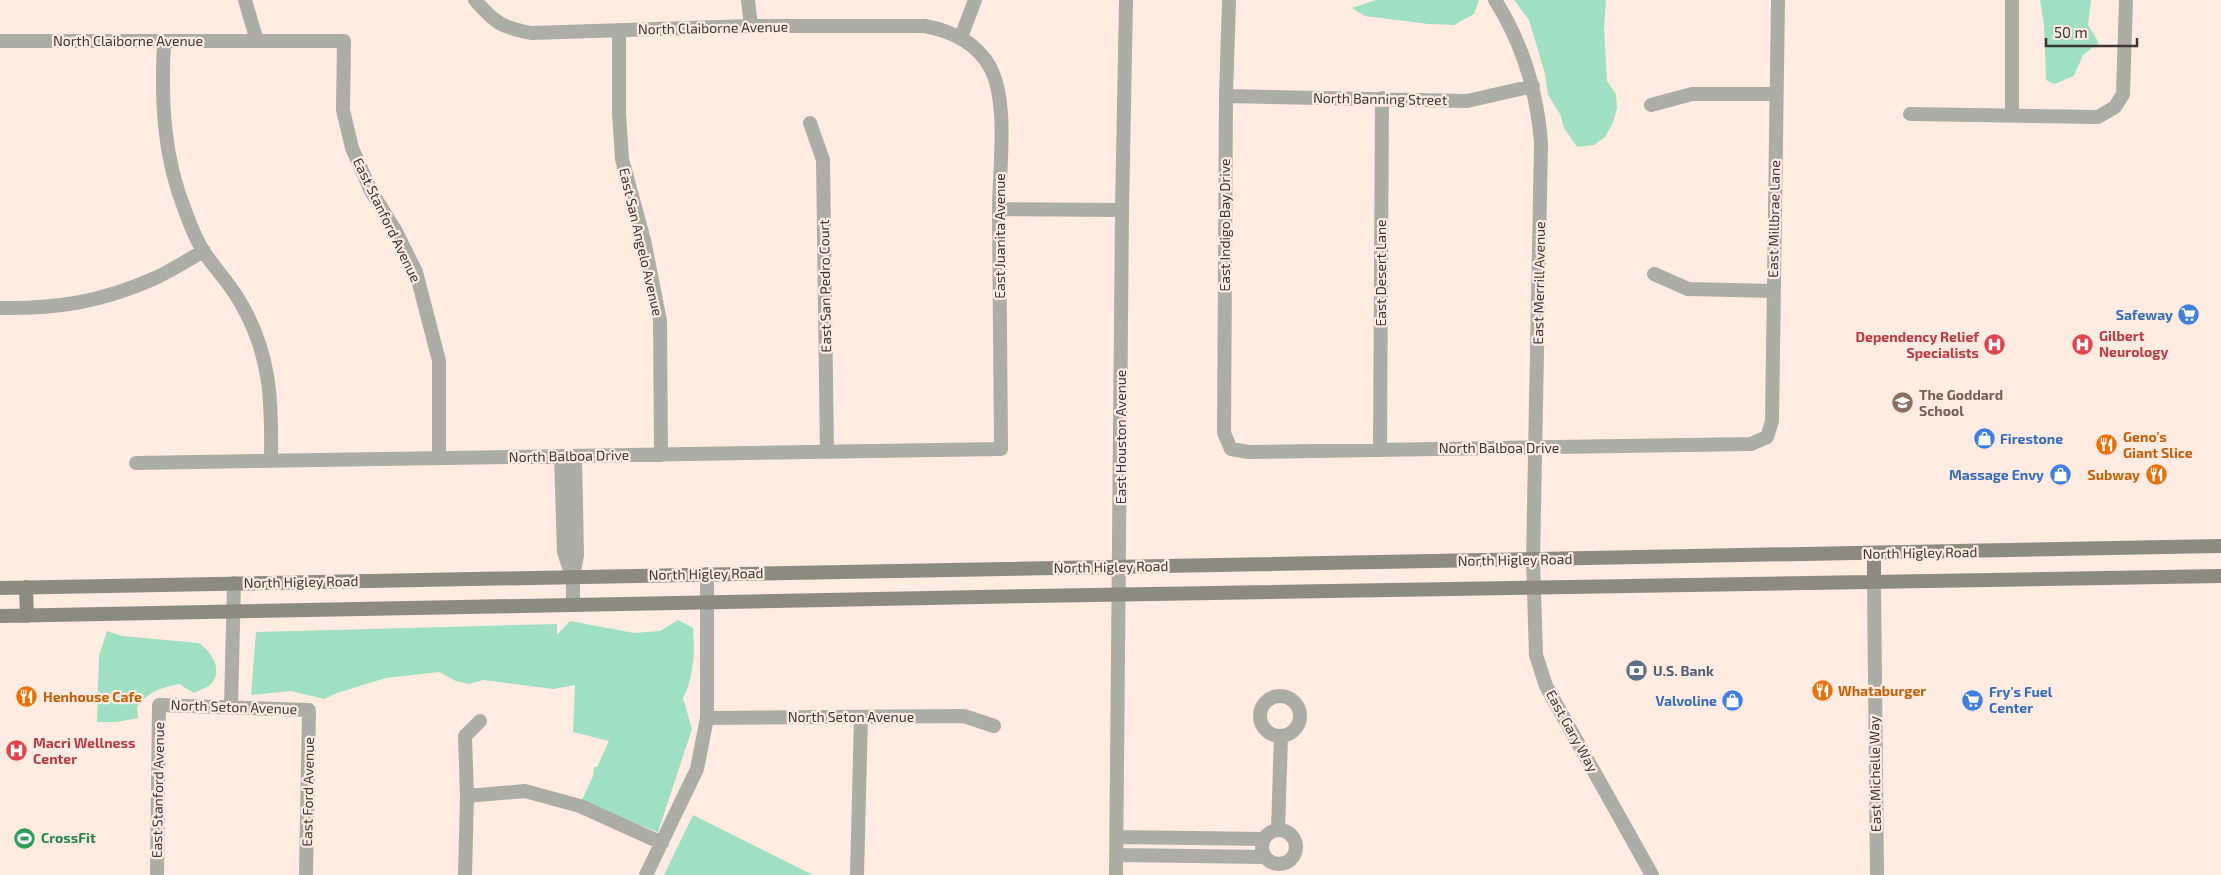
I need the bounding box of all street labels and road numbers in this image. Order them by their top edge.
street label: North Claiborne Avenue [638,18,788,37]
street label: North Claiborne Avenue [53,32,203,49]
street label: North Banning Street [1313,89,1447,108]
street label: East Stanford Avenue [350,155,425,285]
street label: East Indigo Bay Drive [1216,158,1233,292]
street label: East Millbrae Lane [1764,160,1783,278]
street label: East San Angelo Avenue [616,166,667,318]
street label: East Juanita Avenue [991,173,1008,299]
street label: East San Pedro Court [815,219,834,353]
street label: East Desert Lane [1372,219,1389,327]
street label: East Merrill Avenue [1529,221,1548,345]
street label: East Houston Avenue [1112,370,1129,504]
street label: North Balboa Drive [1439,439,1559,456]
street label: North Balboa Drive [509,446,629,465]
street label: North Higley Road [1862,543,1978,562]
street label: North Higley Road [1457,550,1573,569]
street label: North Higley Road [1053,557,1169,576]
street label: North Higley Road [648,564,764,583]
street label: North Higley Road [243,572,359,591]
street label: East Gary Way [1543,687,1602,775]
street label: North Seton Avenue [170,696,298,717]
street label: North Seton Avenue [788,708,914,725]
street label: East Michelle Way [1865,715,1884,832]
street label: East Stanford Avenue [148,722,167,858]
street label: East Ford Avenue [298,737,317,847]

